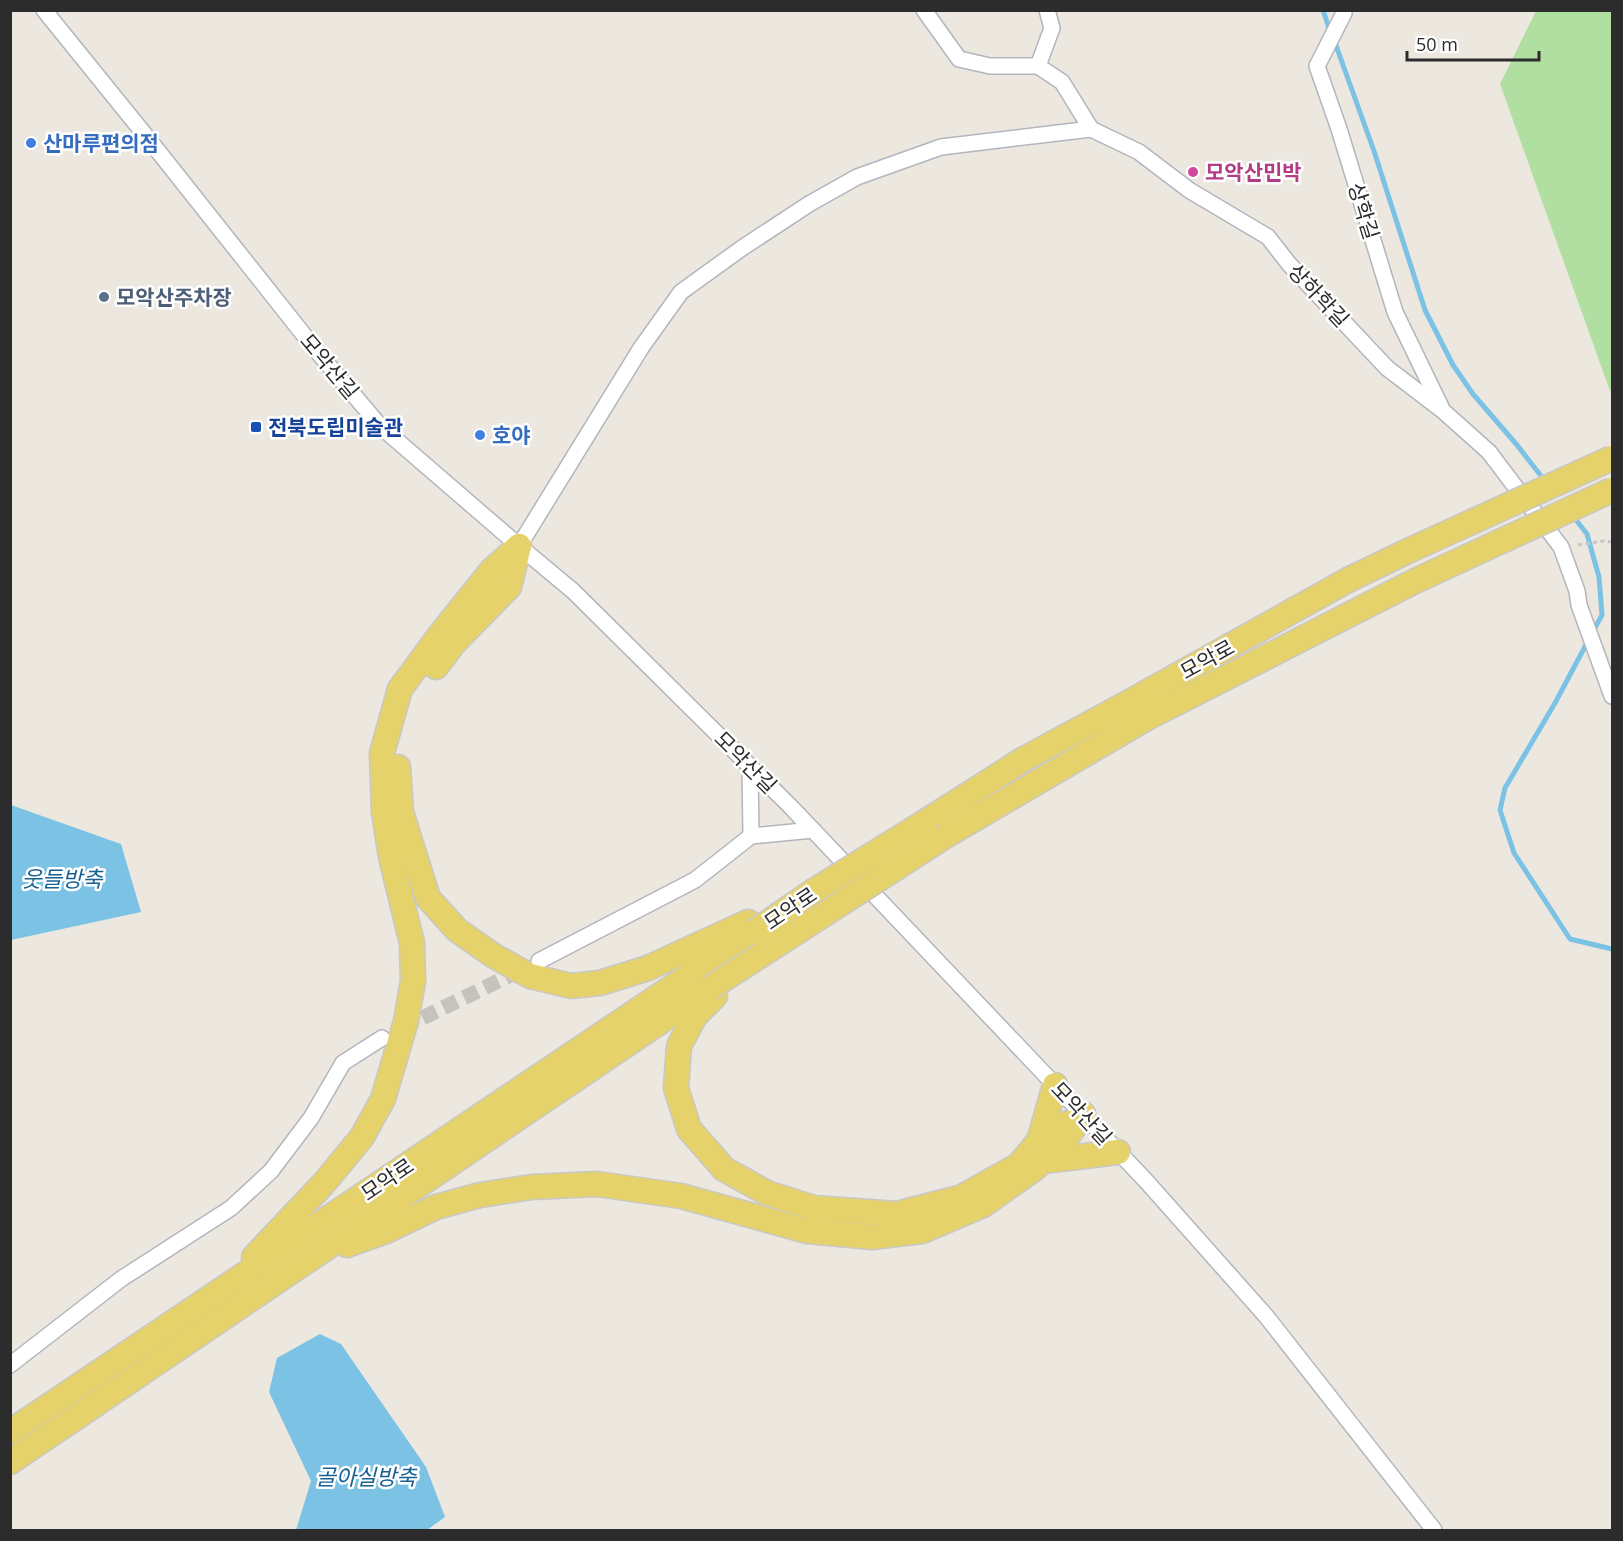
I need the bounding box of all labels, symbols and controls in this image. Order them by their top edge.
scale bar [1407,24,1539,62]
text: 50 m [1416,32,1458,56]
place label: 산마루편의점 [43,129,159,157]
marker: 산마루편의점 [24,136,38,150]
place label: 모악산민박 [1205,158,1302,186]
marker: 모악산민박 [1186,165,1200,179]
street label: 상학길 [1342,179,1386,243]
street label: 상하학길 [1282,257,1356,333]
place label: 모악산주차장 [116,283,232,311]
marker: 모악산주차장 [97,290,111,304]
street label: 모악산길 [294,327,366,405]
place label: 전북도립미술관 [268,413,403,441]
marker: 전북도립미술관 [249,420,263,434]
place label: 호야 [492,421,531,449]
marker: 호야 [473,428,487,442]
street label: 모악로 [1175,633,1239,685]
street label: 모악산길 [709,725,783,799]
water label: 웃들방축 [22,863,104,893]
street label: 모악로 [758,880,822,936]
street label: 모악산길 [1045,1075,1119,1151]
street label: 모악로 [355,1151,419,1207]
water label: 골아실방축 [315,1461,418,1491]

